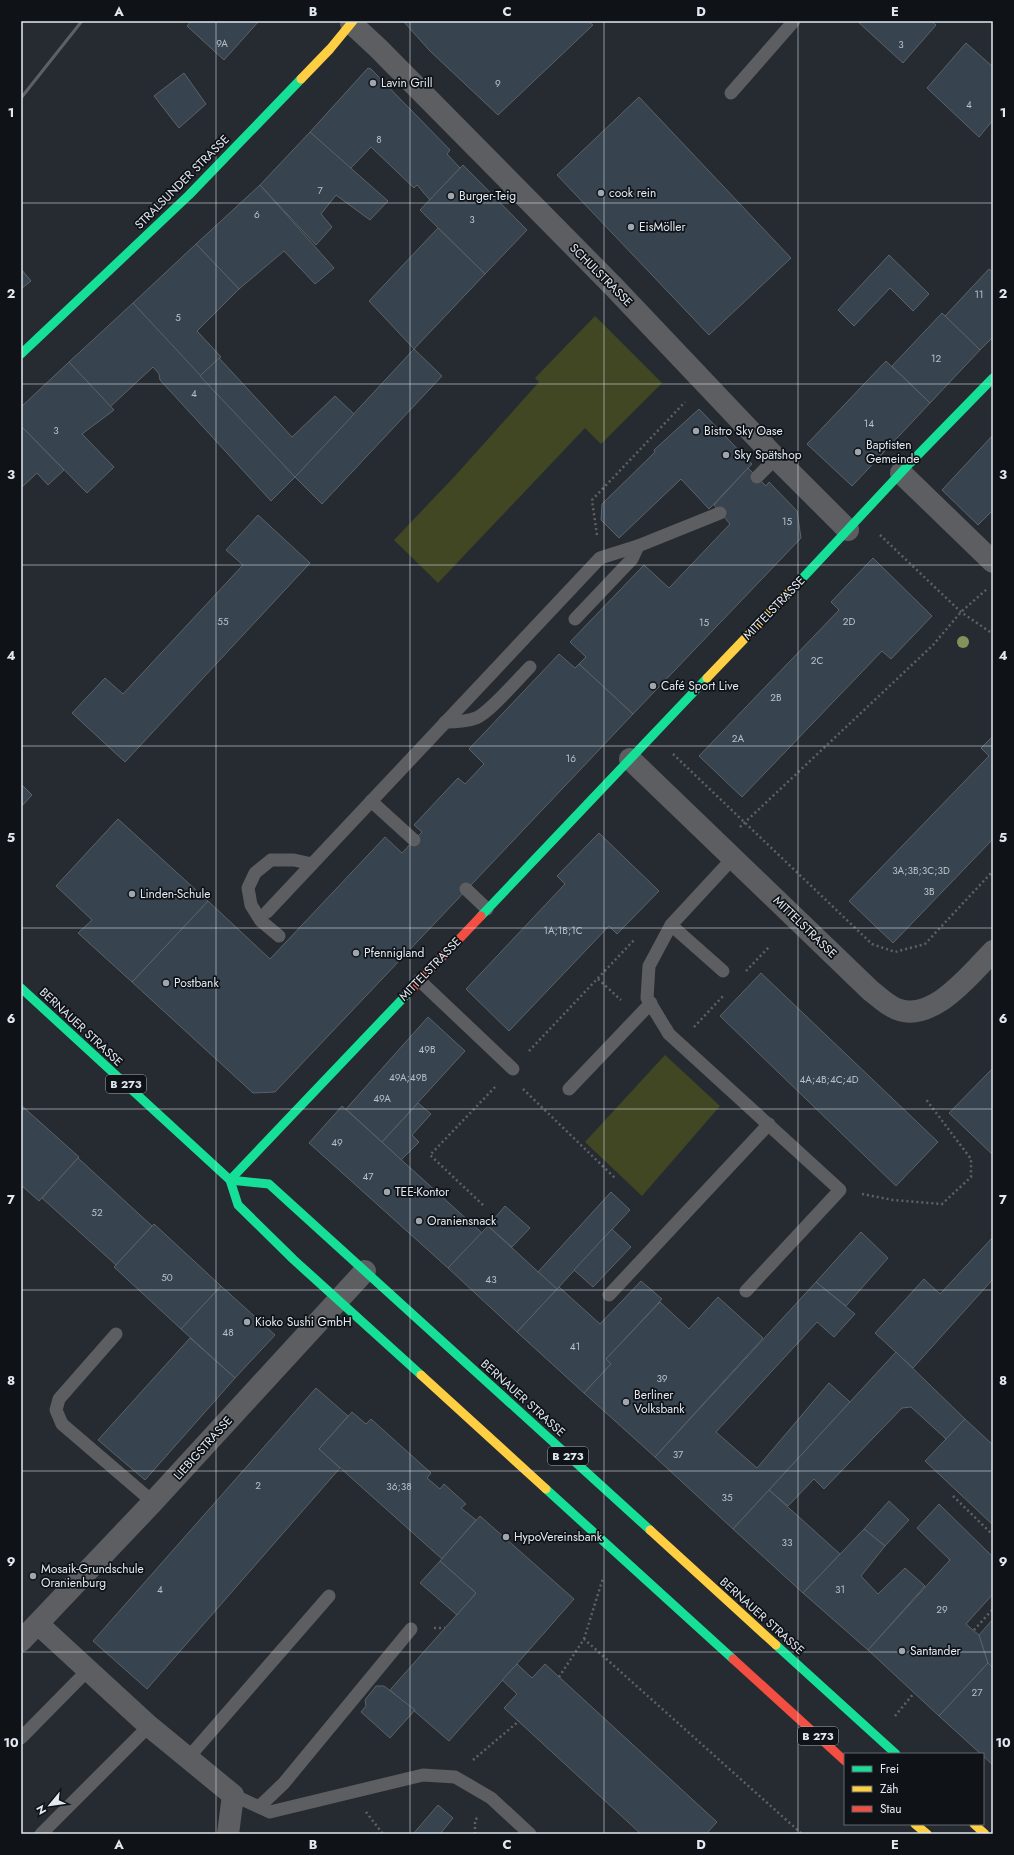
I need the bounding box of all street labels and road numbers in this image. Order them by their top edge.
street label: STRALSUNDER STRASSE [131,131,233,233]
street label: SCHULSTRASSE [565,239,637,311]
street label: MITTELSTRASSE [739,572,809,644]
street label: MITTELSTRASSE [769,892,841,962]
street label: MITTELSTRASSE [395,933,465,1005]
street label: BERNAUER STRASSE [35,984,127,1070]
road number: B 273 [106,1075,146,1093]
street label: BERNAUER STRASSE [477,1355,569,1441]
street label: LIEBIGSTRASSE [169,1412,237,1484]
road number: B 273 [548,1447,588,1465]
street label: BERNAUER STRASSE [716,1573,808,1659]
road number: B 273 [798,1727,838,1745]

